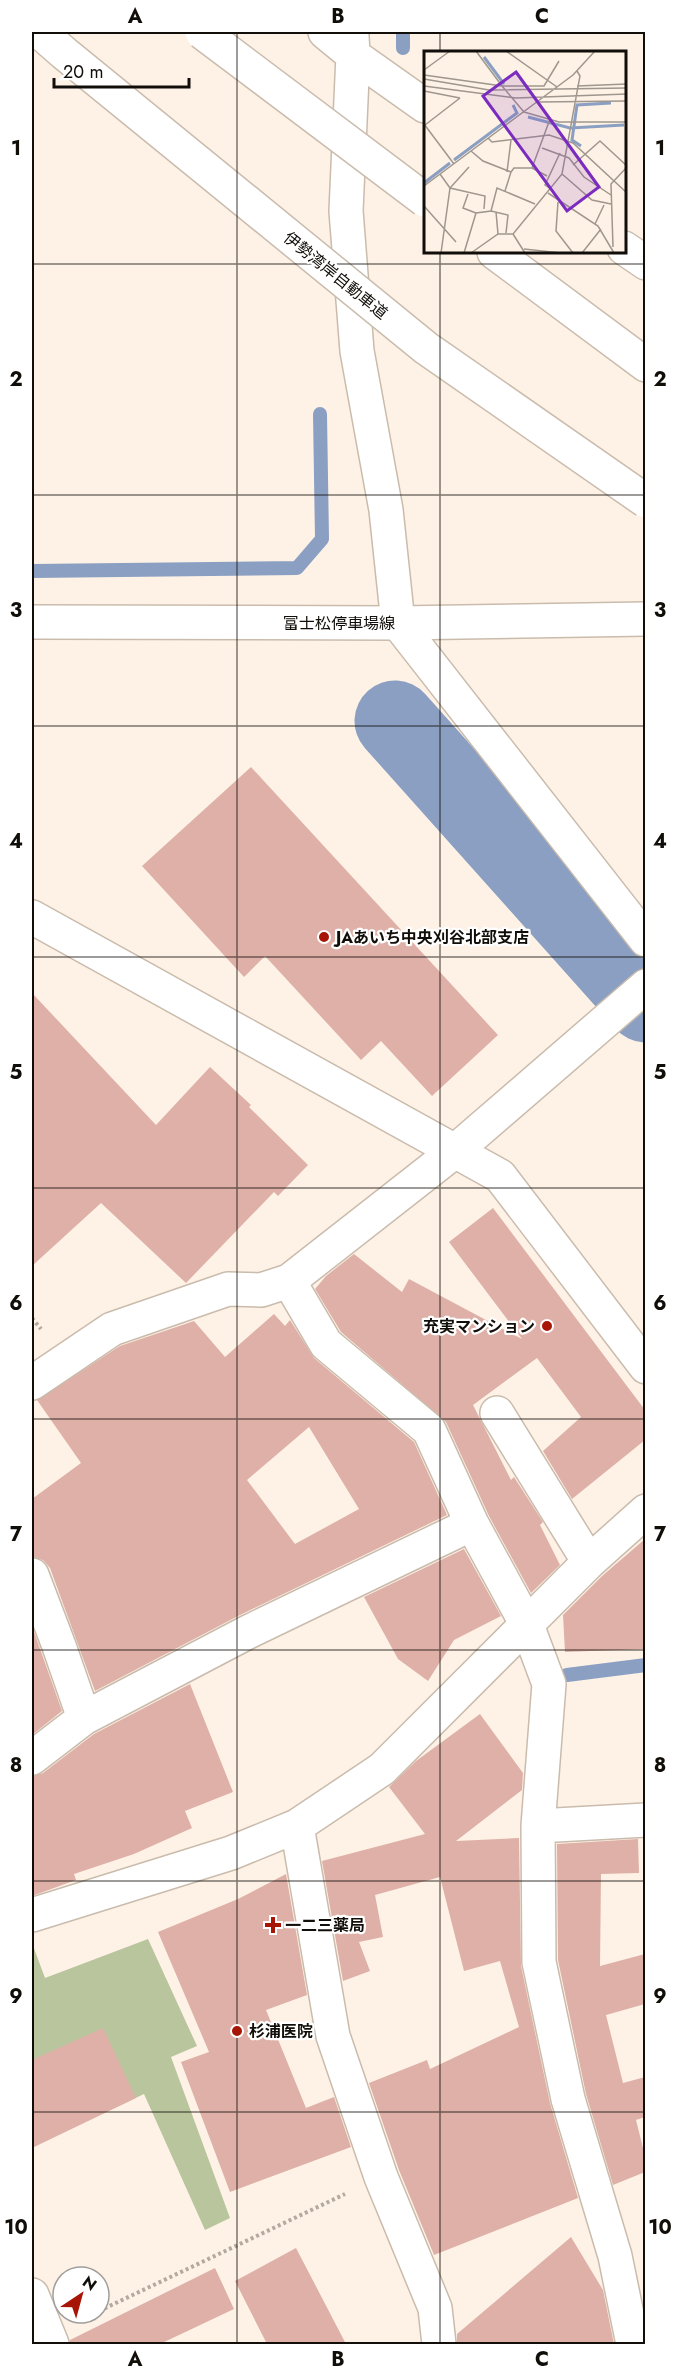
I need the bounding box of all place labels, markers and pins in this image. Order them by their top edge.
place label: JAあいち中央刈谷北部支店 [333,926,529,949]
marker: JAあいち中央刈谷北部支店 [317,930,331,944]
place label: 充実マンション [423,1315,535,1338]
marker: 充実マンション [540,1319,554,1333]
place label: 一二三薬局 [285,1914,365,1937]
marker: 一二三薬局 [266,1918,280,1932]
place label: 杉浦医院 [249,2020,313,2043]
marker: 杉浦医院 [230,2024,244,2038]

